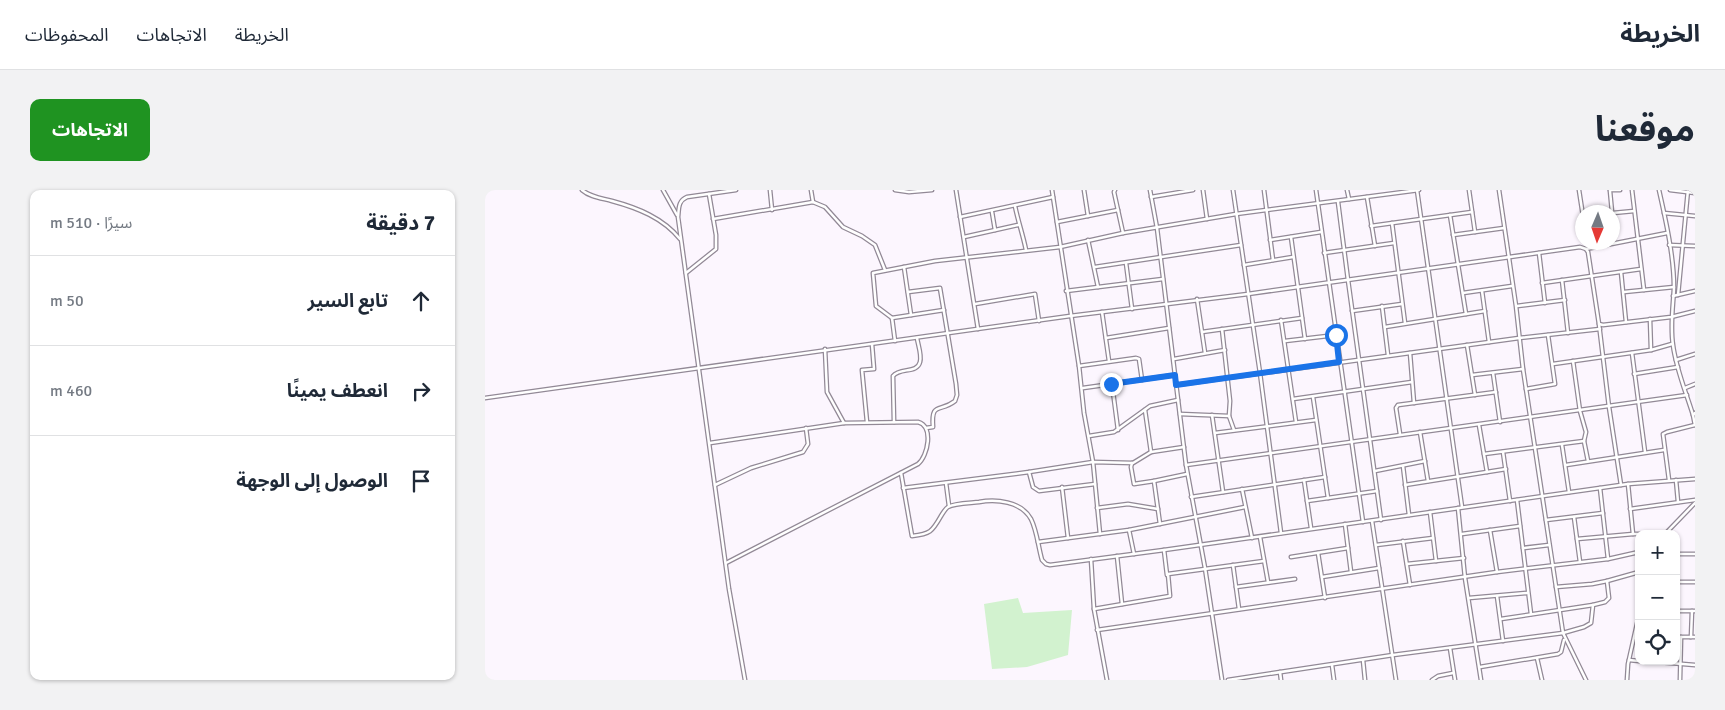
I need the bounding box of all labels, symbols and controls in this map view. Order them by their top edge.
text: الخريطة [1620,19,1700,49]
text: المحفوظات [25,24,109,46]
text: الاتجاهات [137,24,207,46]
text: الخريطة [235,24,289,46]
button: الاتجاهات [30,99,150,161]
text: موقعنا [1595,108,1695,151]
north arrow [1575,205,1620,250]
text: 7 دقيقة [366,210,435,236]
text: سيرًا · 510 m [50,213,132,233]
icon: ahead [407,287,435,315]
text: تابع السير [308,289,388,313]
text: 50 m [50,291,84,311]
route start [1325,324,1348,347]
route end [1100,373,1123,396]
icon: right [407,377,435,405]
text: انعطف يمينًا [287,379,388,403]
text: 460 m [50,381,92,401]
icon: arrive [407,467,435,495]
text: الوصول إلى الوجهة [236,469,388,493]
map controls [1635,530,1680,665]
button: + [1635,530,1680,575]
button: − [1635,575,1680,620]
button: locate [1635,620,1680,665]

